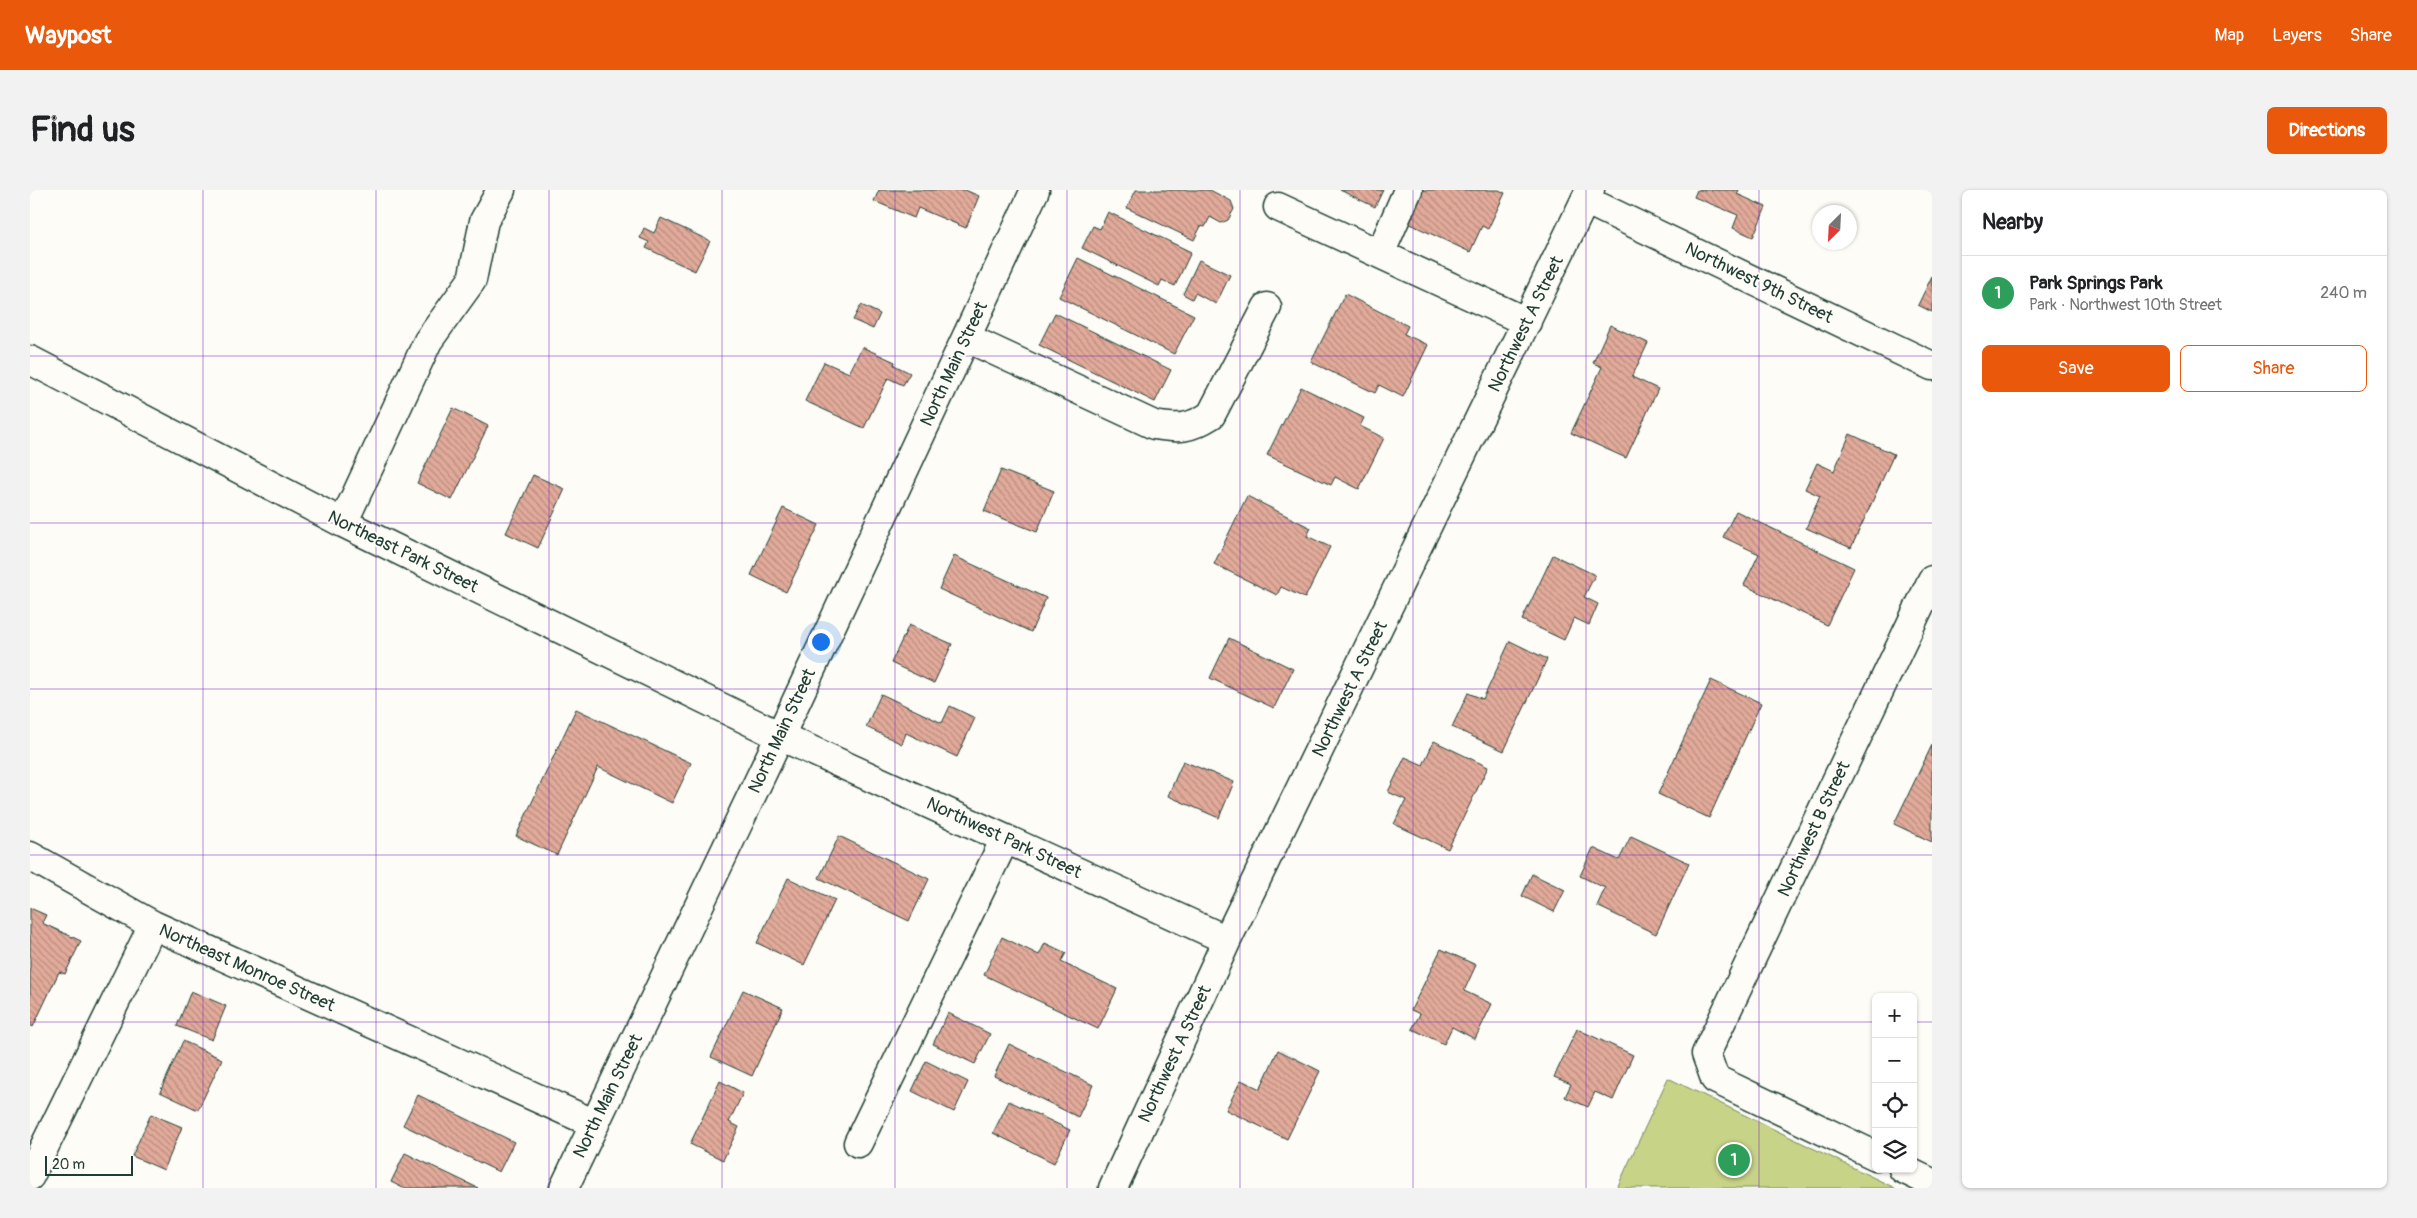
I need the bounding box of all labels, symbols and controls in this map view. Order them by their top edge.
text: Waypost [25,21,112,50]
text: Map [2215,24,2244,47]
text: Layers [2272,24,2322,47]
text: Share [2350,24,2392,47]
button: Directions [2267,107,2387,154]
text: Find us [30,108,135,152]
north arrow [1812,205,1857,250]
text: Nearby [1982,209,2043,236]
street label: Northwest 9th Street [1681,237,1837,329]
street label: Northwest A Street [1483,252,1569,396]
text: Park Springs Park [2029,271,2163,295]
text: 1 [1995,283,2001,303]
text: 240 m [2320,283,2367,303]
text: Park · Northwest 10th Street [2029,295,2222,315]
street label: North Main Street [915,297,993,430]
button: Save [1982,345,2170,392]
button: Share [2180,345,2367,392]
street label: Northeast Park Street [324,506,483,599]
street label: Northwest A Street [1307,617,1393,761]
your location [808,629,834,655]
street label: North Main Street [743,664,821,797]
street label: Northwest B Street [1772,757,1856,901]
street label: Northwest Park Street [923,792,1086,884]
street label: Northeast Monroe Street [155,919,339,1018]
street label: Northwest A Street [1133,981,1217,1126]
map controls [1872,993,1917,1173]
button: + [1872,993,1917,1038]
street label: North Main Street [568,1030,648,1162]
button: − [1872,1038,1917,1083]
button: locate [1872,1083,1917,1128]
button: layers [1872,1128,1917,1173]
pin: 1 [1718,1141,1750,1179]
scale bar [45,1153,132,1176]
text: 20 m [52,1156,85,1173]

